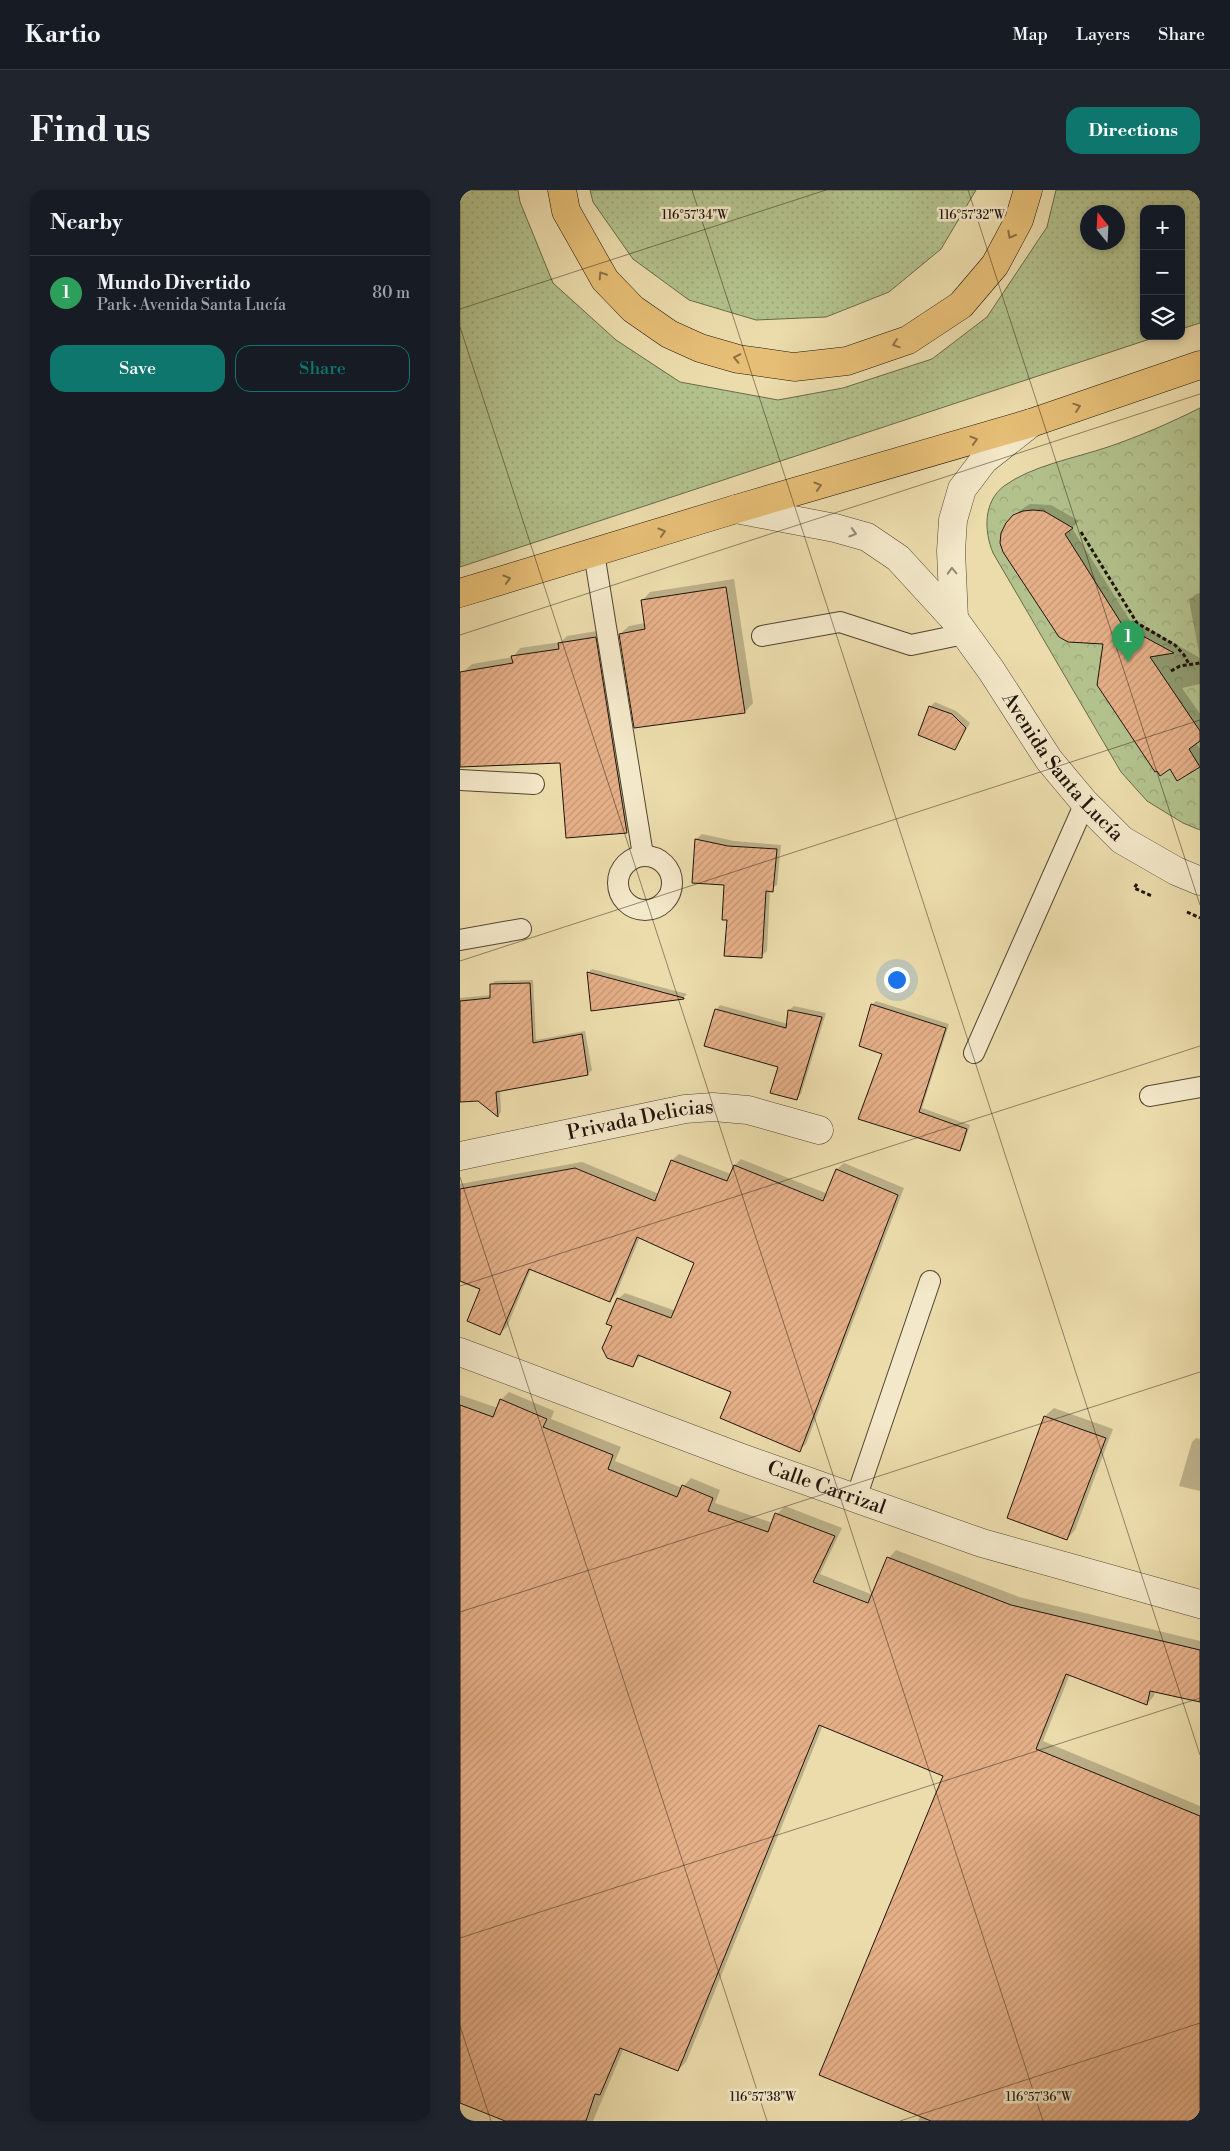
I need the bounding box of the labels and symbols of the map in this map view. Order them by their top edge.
north arrow [1080,205,1125,250]
text: 116°57'34"W [662,208,729,223]
text: 116°57'32"W [939,208,1006,223]
one-way arrow [1007,230,1017,239]
one-way arrow [599,271,608,281]
one-way arrow [892,338,900,348]
one-way arrow [733,353,741,364]
one-way arrow [1072,403,1081,413]
one-way arrow [969,436,978,446]
one-way arrow [814,481,822,492]
one-way arrow [657,527,666,537]
one-way arrow [848,527,857,538]
one-way arrow [947,566,957,574]
one-way arrow [502,575,510,585]
pin: 1 [1112,621,1144,662]
street label: Avenida Santa Lucía [996,687,1129,847]
your location [884,967,910,993]
street label: Privada Delicias [565,1094,714,1146]
street label: Calle Carrizal [764,1455,889,1520]
text: 116°57'38"W [730,2090,797,2105]
text: 116°57'36"W [1006,2090,1073,2105]

